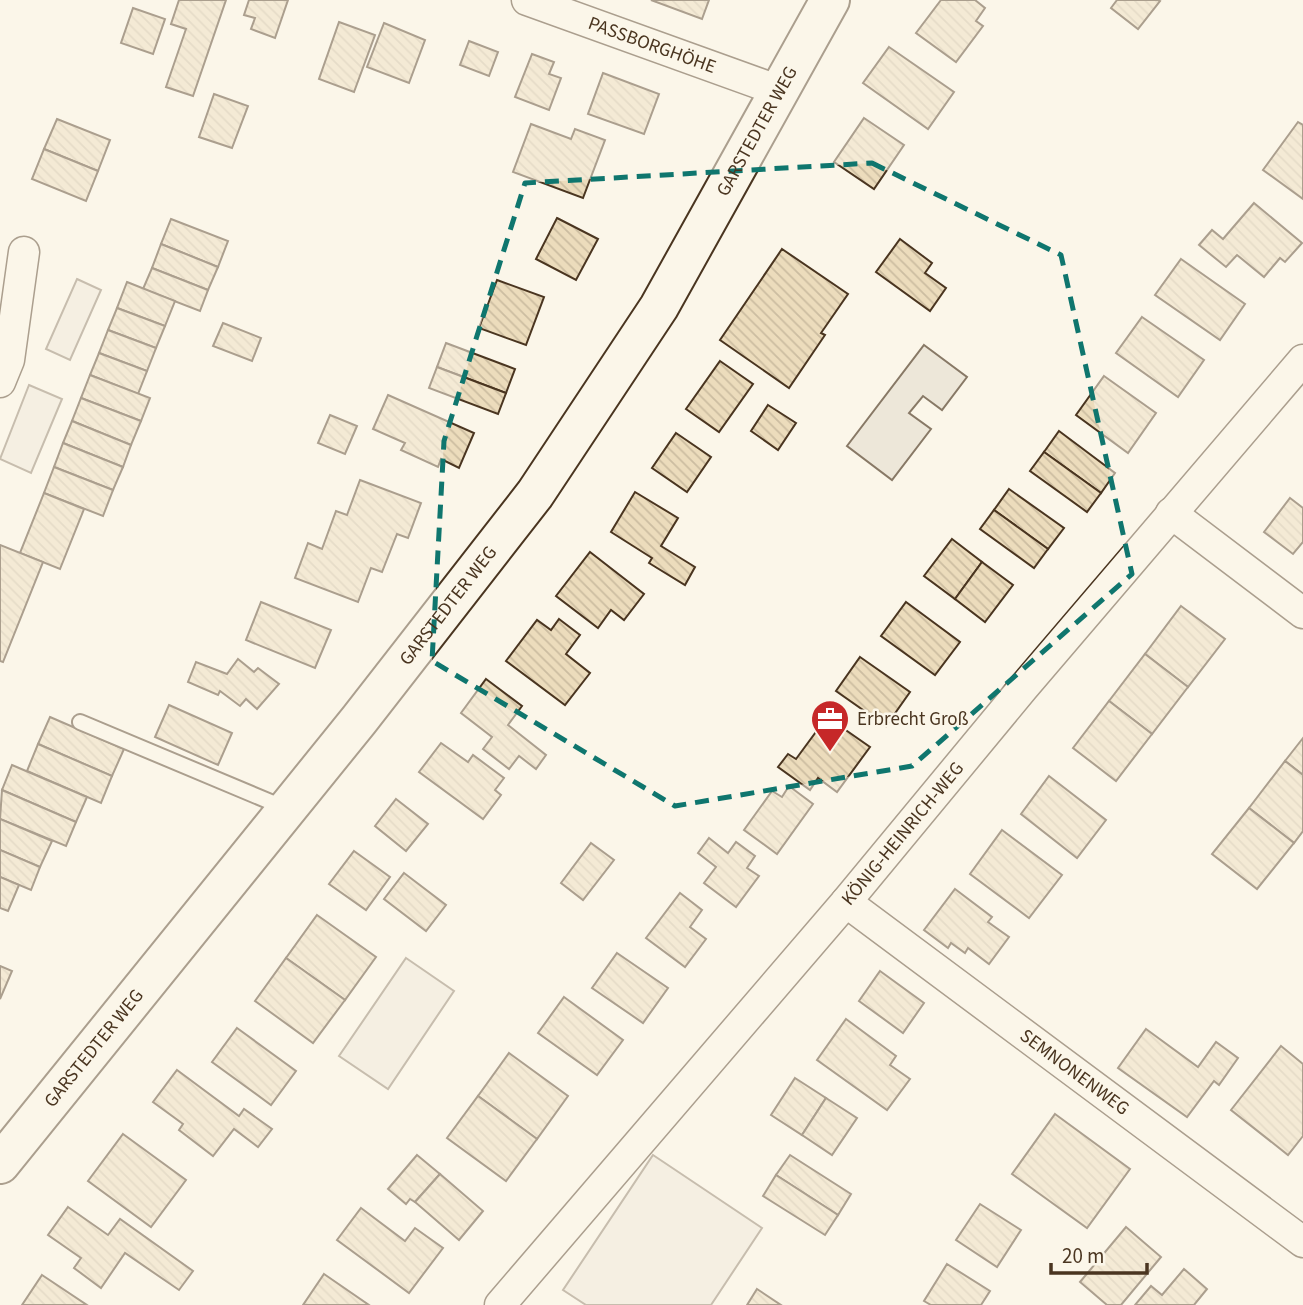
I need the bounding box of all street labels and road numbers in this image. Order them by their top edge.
street label: PASSBORGHÖHE [585,10,720,80]
street label: GARSTEDTER WEG [710,61,804,201]
street label: GARSTEDTER WEG [393,540,503,671]
street label: KÖNIG-HEINRICH-WEG [835,756,970,911]
street label: GARSTEDTER WEG [38,983,150,1113]
street label: SEMNONENWEG [1014,1022,1135,1122]

